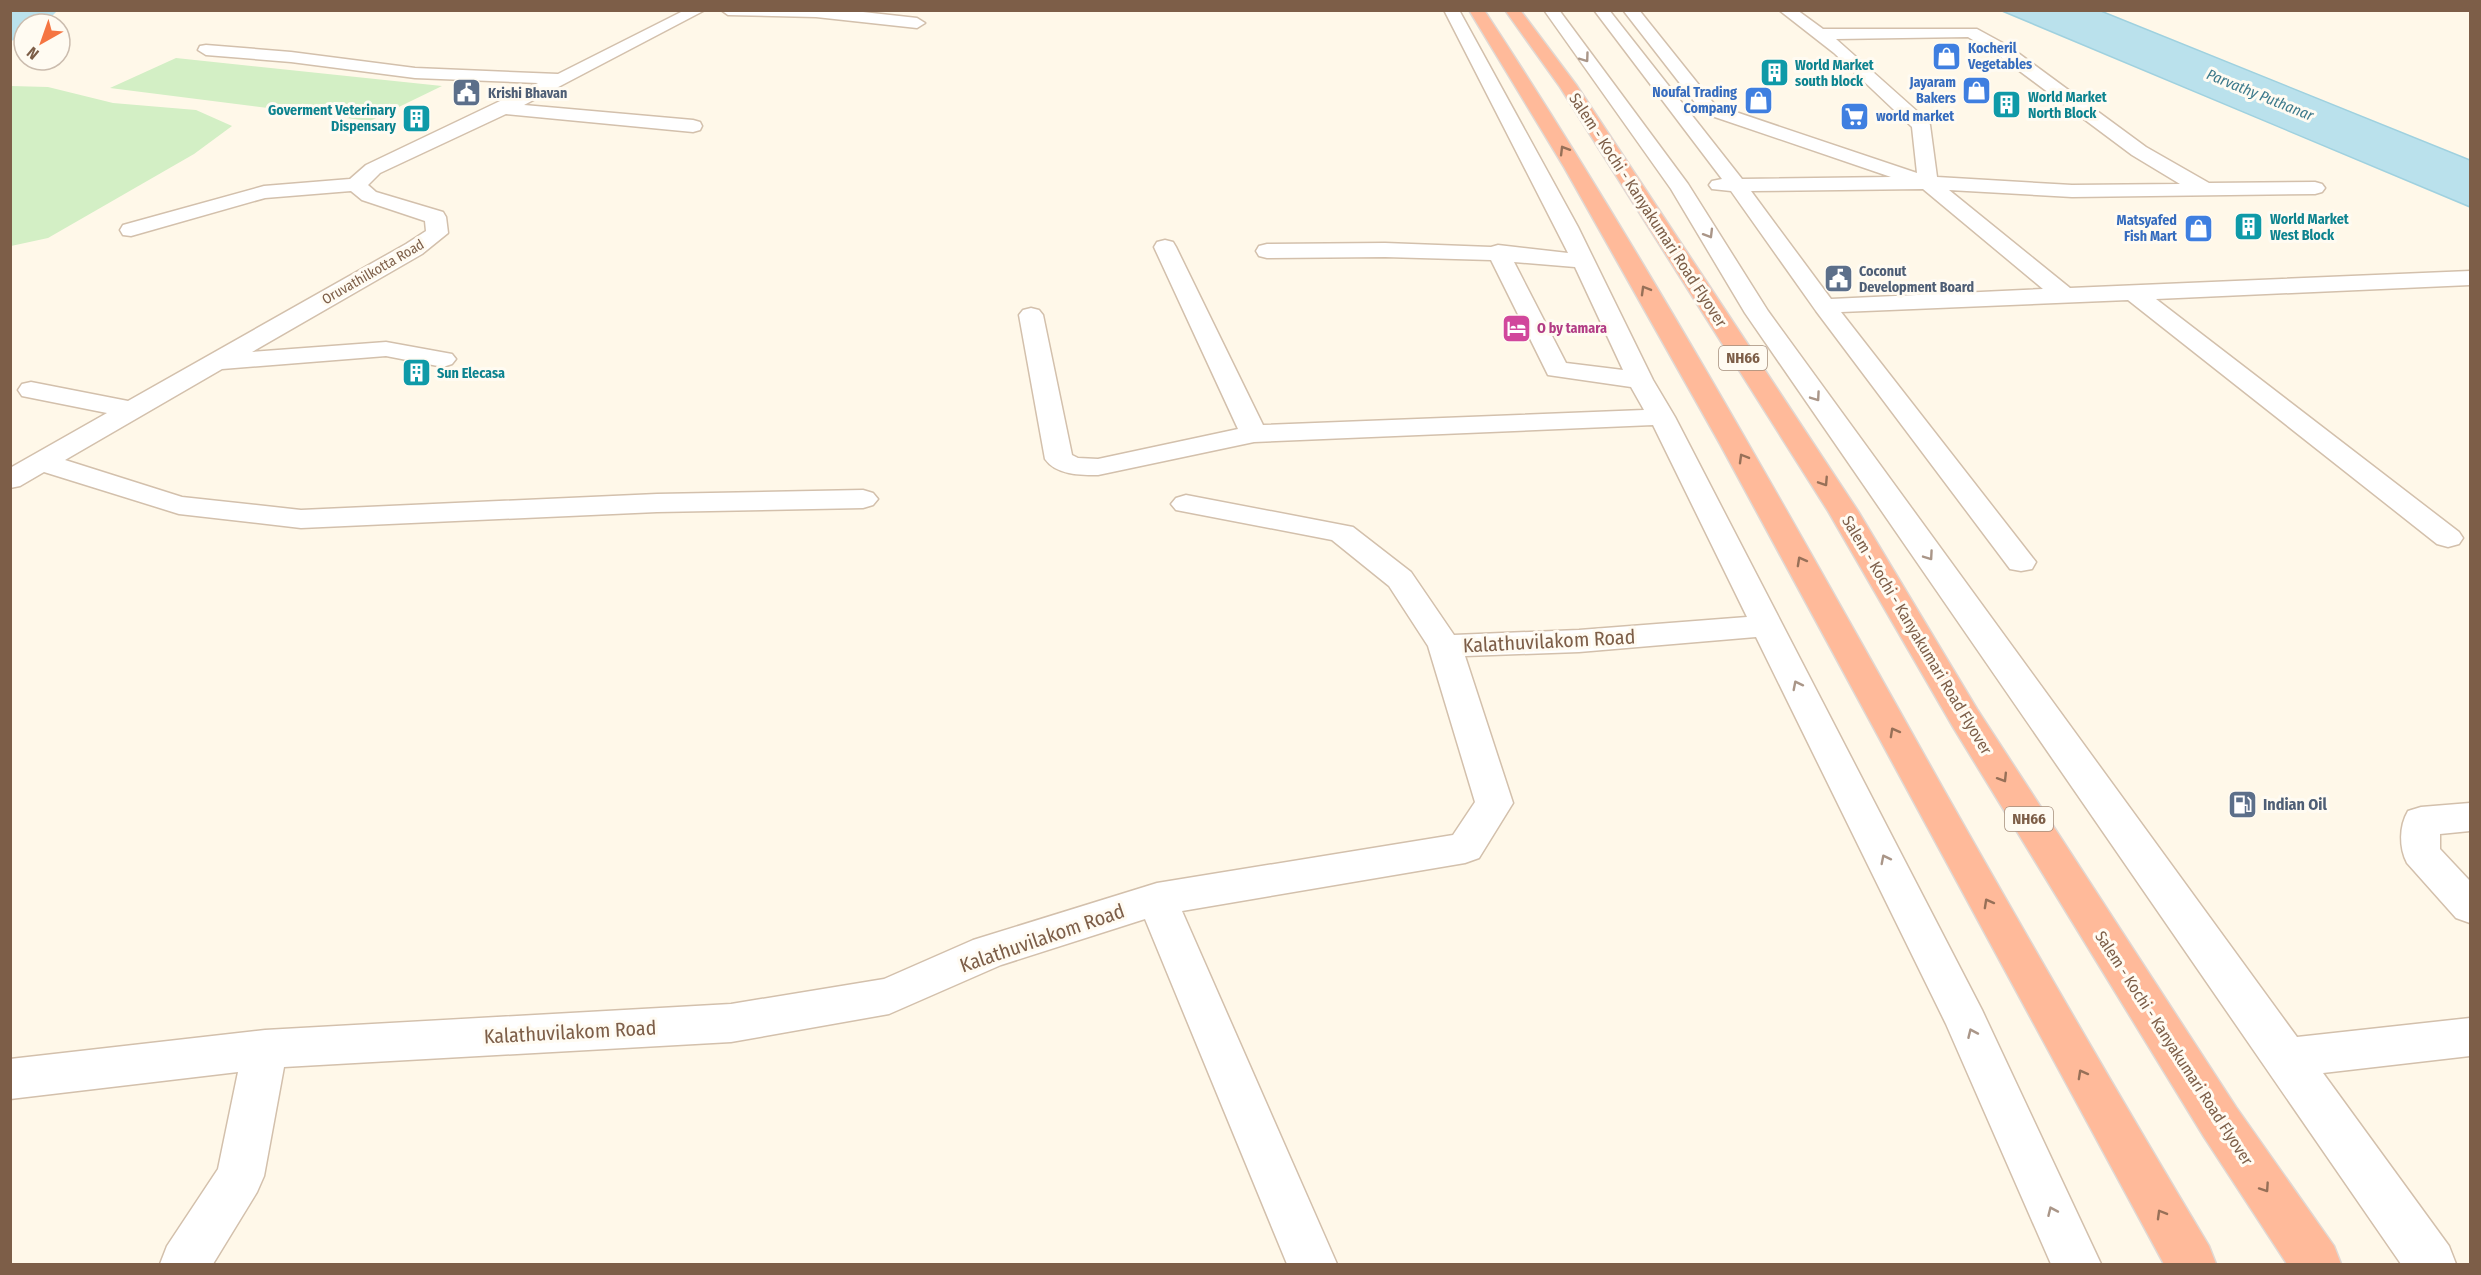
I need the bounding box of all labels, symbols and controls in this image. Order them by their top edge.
north arrow [12,12,72,72]
shop icon: Kocheril Vegetables [1931,40,1963,72]
place label: Kocheril Vegetables [1967,40,2032,73]
text: N [23,43,42,63]
one-way arrow [1578,51,1589,62]
building icon: World Market south block [1758,57,1790,89]
place label: World Market south block [1795,57,1875,90]
water label: Parvathy Puthanar [2204,65,2317,125]
place label: Jayaram Bakers [1908,74,1956,107]
shop icon: Jayaram Bakers [1961,74,1993,106]
public building icon: Krishi Bhavan [451,77,483,109]
place label: Noufal Trading Company [1652,84,1737,117]
shop icon: Noufal Trading Company [1742,84,1774,116]
place label: Krishi Bhavan [488,85,567,102]
street label: Salem - Kochi - Kanyakumari Road Flyover [1565,89,1731,331]
building icon: World Market North Block [1991,89,2023,121]
place label: World Market North Block [2028,89,2108,122]
supermarket icon: world market [1839,100,1871,132]
place label: Goverment Veterinary Dispensary [268,102,396,135]
building icon: Goverment Veterinary Dispensary [401,102,433,134]
place label: world market [1876,108,1955,125]
one-way arrow [1559,146,1571,156]
building icon: World Market West Block [2233,211,2265,243]
place label: World Market West Block [2270,211,2350,244]
place label: Matsyafed Fish Mart [2117,212,2178,245]
shop icon: Matsyafed Fish Mart [2182,212,2214,244]
one-way arrow [1702,228,1714,238]
street label: Oruvathilkotta Road [319,236,427,308]
public building icon: Coconut Development Board [1822,263,1854,295]
place label: Coconut Development Board [1859,263,1974,296]
one-way arrow [1641,286,1653,296]
hotel icon: O by tamara [1500,312,1532,344]
place label: O by tamara [1537,320,1607,337]
road number: NH66 [1719,346,1767,370]
building icon: Sun Elecasa [400,357,432,389]
place label: Sun Elecasa [437,365,505,382]
one-way arrow [1809,391,1820,402]
one-way arrow [1739,454,1750,465]
one-way arrow [1816,475,1827,486]
street label: Salem - Kochi - Kanyakumari Road Flyover [1838,512,1996,758]
one-way arrow [1922,549,1933,560]
one-way arrow [1797,557,1808,567]
street label: Kalathuvilakom Road [1462,624,1636,658]
one-way arrow [1793,680,1805,691]
one-way arrow [1890,728,1902,738]
one-way arrow [1995,771,2006,782]
fuel station icon: Indian Oil [2226,788,2258,820]
place label: Indian Oil [2263,795,2327,814]
road number: NH66 [2005,807,2053,831]
one-way arrow [1881,855,1892,865]
street label: Kalathuvilakom Road [956,899,1128,977]
one-way arrow [1984,899,1995,909]
street label: Salem - Kochi - Kanyakumari Road Flyover [2091,927,2257,1169]
street label: Kalathuvilakom Road [483,1015,657,1049]
one-way arrow [1967,1029,1979,1040]
one-way arrow [2078,1070,2089,1080]
one-way arrow [2258,1181,2269,1192]
one-way arrow [2047,1207,2059,1218]
one-way arrow [2157,1210,2169,1220]

